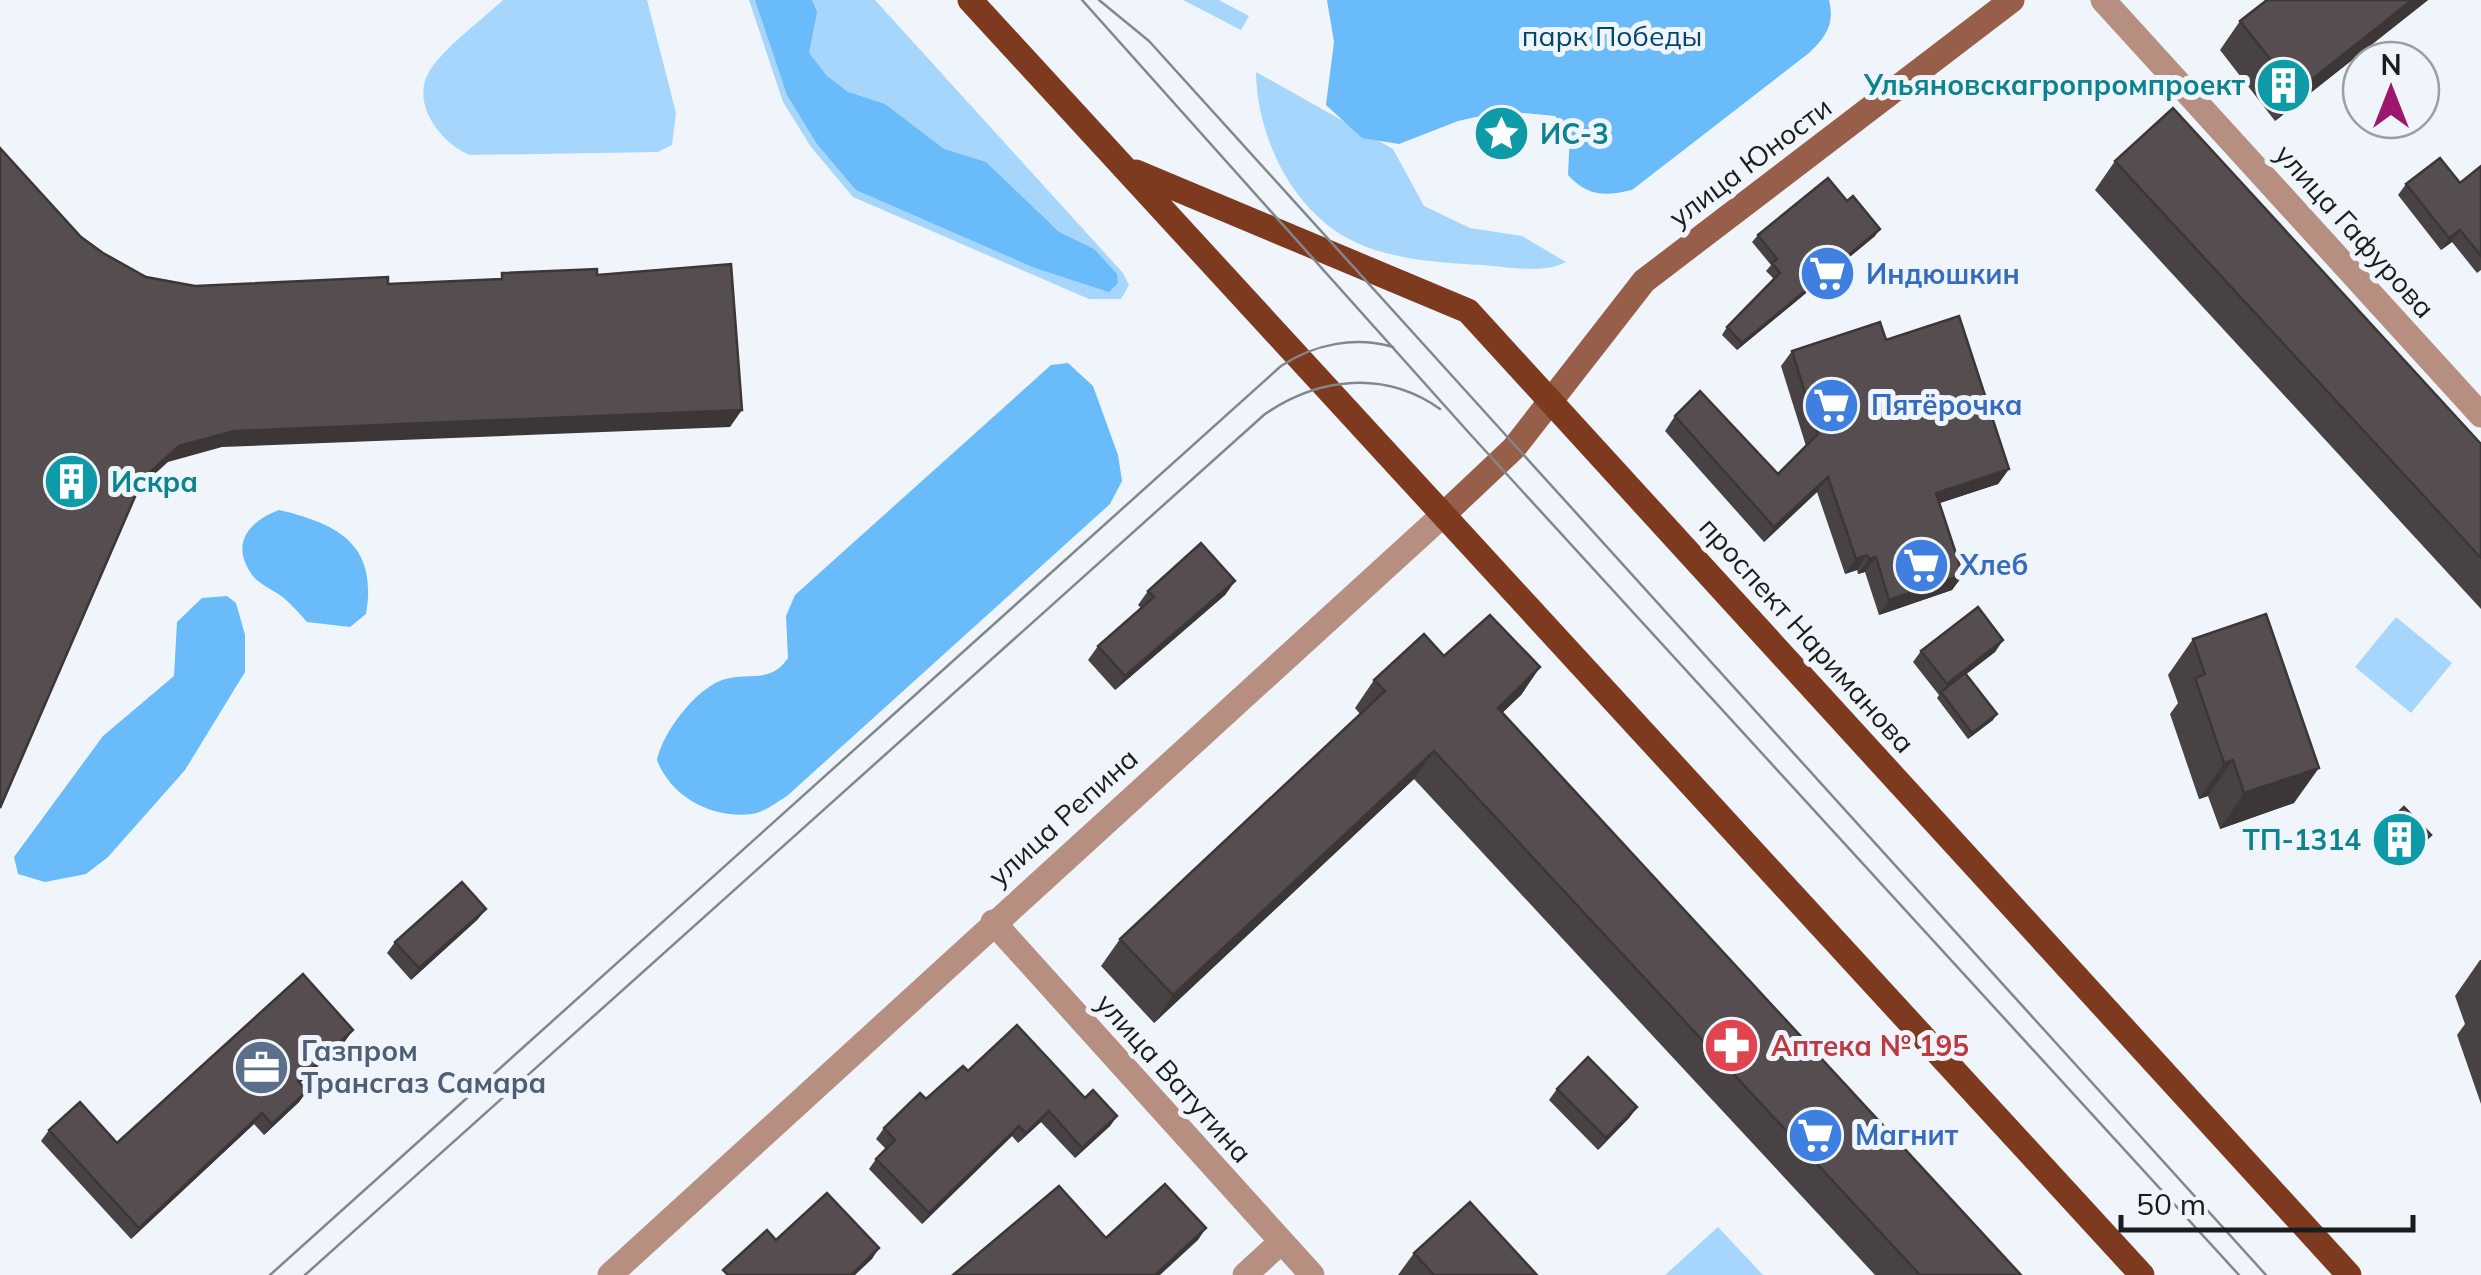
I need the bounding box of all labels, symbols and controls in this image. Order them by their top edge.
park label: парк Победы [1522,18,1702,53]
north arrow [2341,40,2441,140]
text: N [2380,47,2402,82]
building icon: Ульяновскагропромпроект [2254,55,2314,115]
place label: Ульяновскагропромпроект [1863,67,2245,102]
street label: улица Юности [1661,89,1838,234]
place icon: ИС-3 [1471,104,1531,164]
place label: ИС-3 [1540,116,1609,151]
street label: улица Гафурова [2268,137,2443,325]
supermarket icon: Индюшкин [1797,244,1857,304]
place label: Индюшкин [1866,256,2020,291]
supermarket icon: Пятёрочка [1802,375,1862,435]
place label: Пятёрочка [1871,387,2023,422]
building icon: Искра [42,452,102,512]
place label: Искра [111,464,198,499]
street label: проспект Нариманова [1692,509,1923,760]
supermarket icon: Хлеб [1891,535,1951,595]
place label: Хлеб [1959,547,2029,582]
street label: улица Репина [981,740,1145,893]
building icon: ТП-1314 [2370,810,2430,870]
place label: ТП-1314 [2243,822,2361,857]
street label: улица Ватутина [1089,986,1260,1170]
pharmacy icon: Аптека № 195 [1702,1016,1762,1076]
place label: Аптека № 195 [1771,1028,1969,1063]
place label: Газпром Трансгаз Самара [301,1033,546,1100]
office icon: Газпром Трансгаз Самара [232,1037,292,1097]
supermarket icon: Магнит [1786,1105,1846,1165]
place label: Магнит [1855,1117,1959,1152]
scale bar [2121,1170,2414,1232]
text: 50 m [2136,1185,2206,1223]

